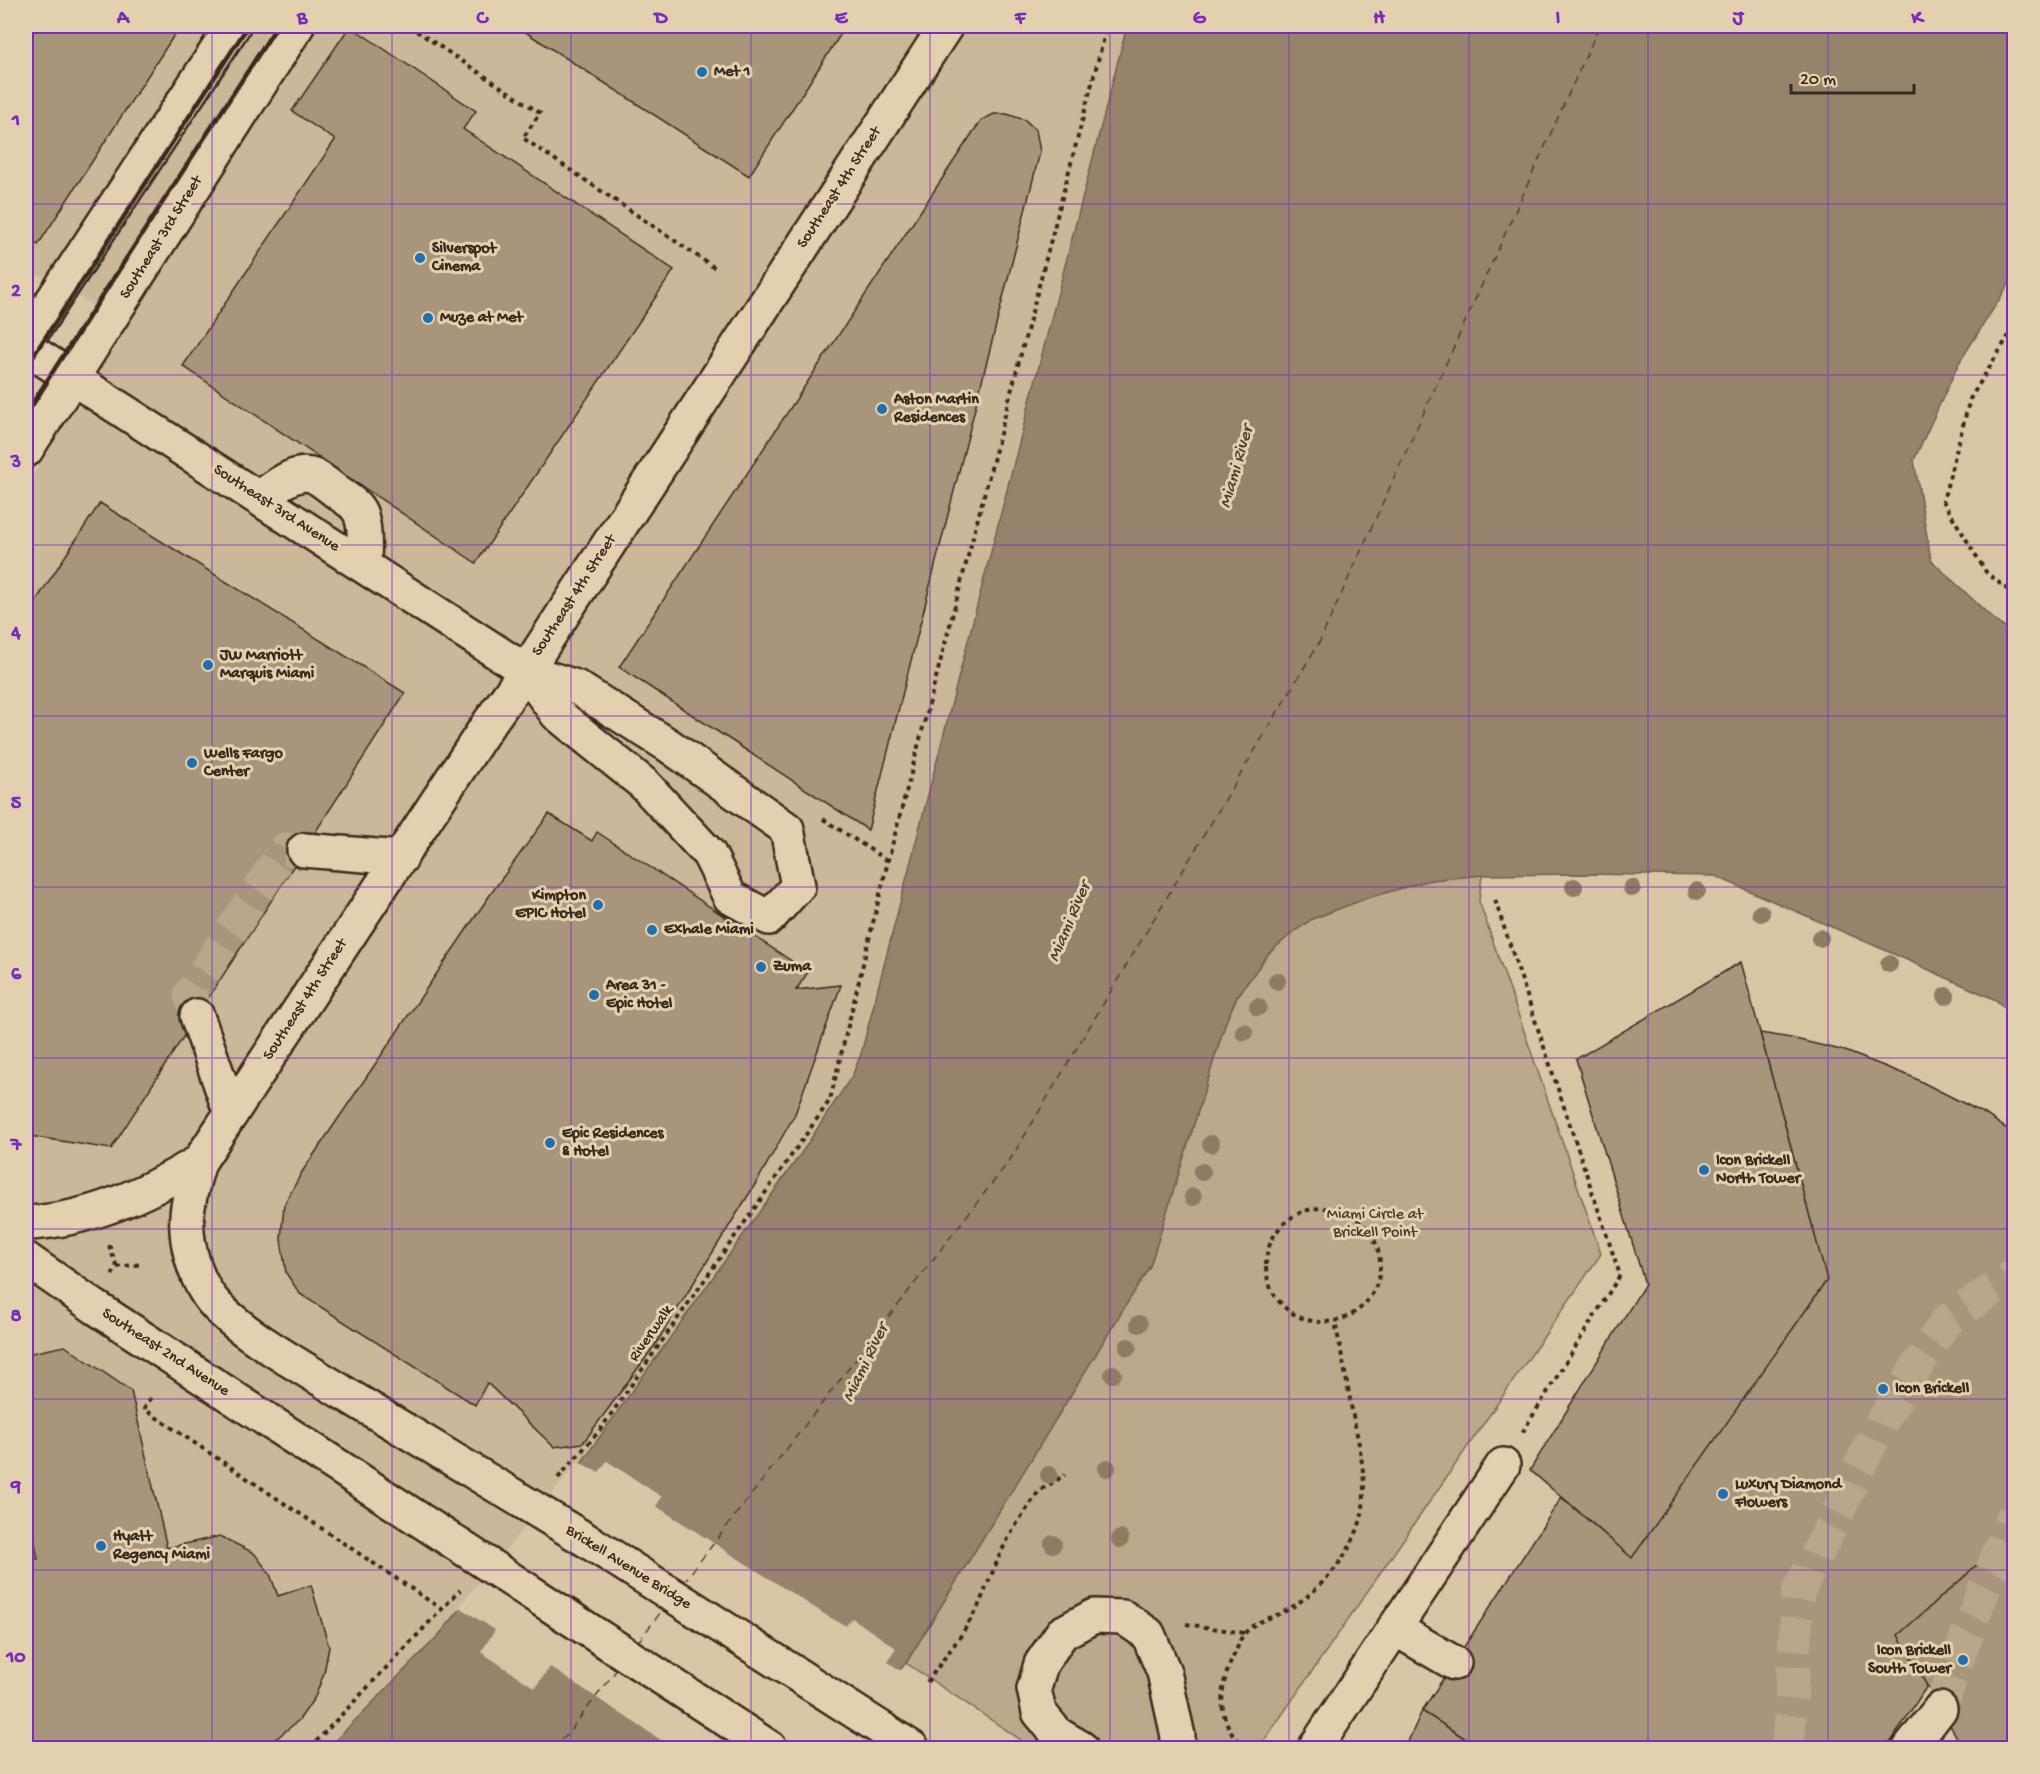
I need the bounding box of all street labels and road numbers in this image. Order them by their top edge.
street label: Southeast 4th Street [794,123,887,252]
street label: Southeast 3rd Street [116,172,208,303]
street label: Southeast 3rd Avenue [209,461,343,557]
street label: Southeast 4th Street [529,531,622,660]
street label: Southeast 4th Street [260,935,353,1064]
street label: Riverwalk [626,1300,679,1366]
street label: Southeast 2nd Avenue [98,1305,233,1402]
street label: Brickell Avenue Bridge [561,1521,695,1615]

